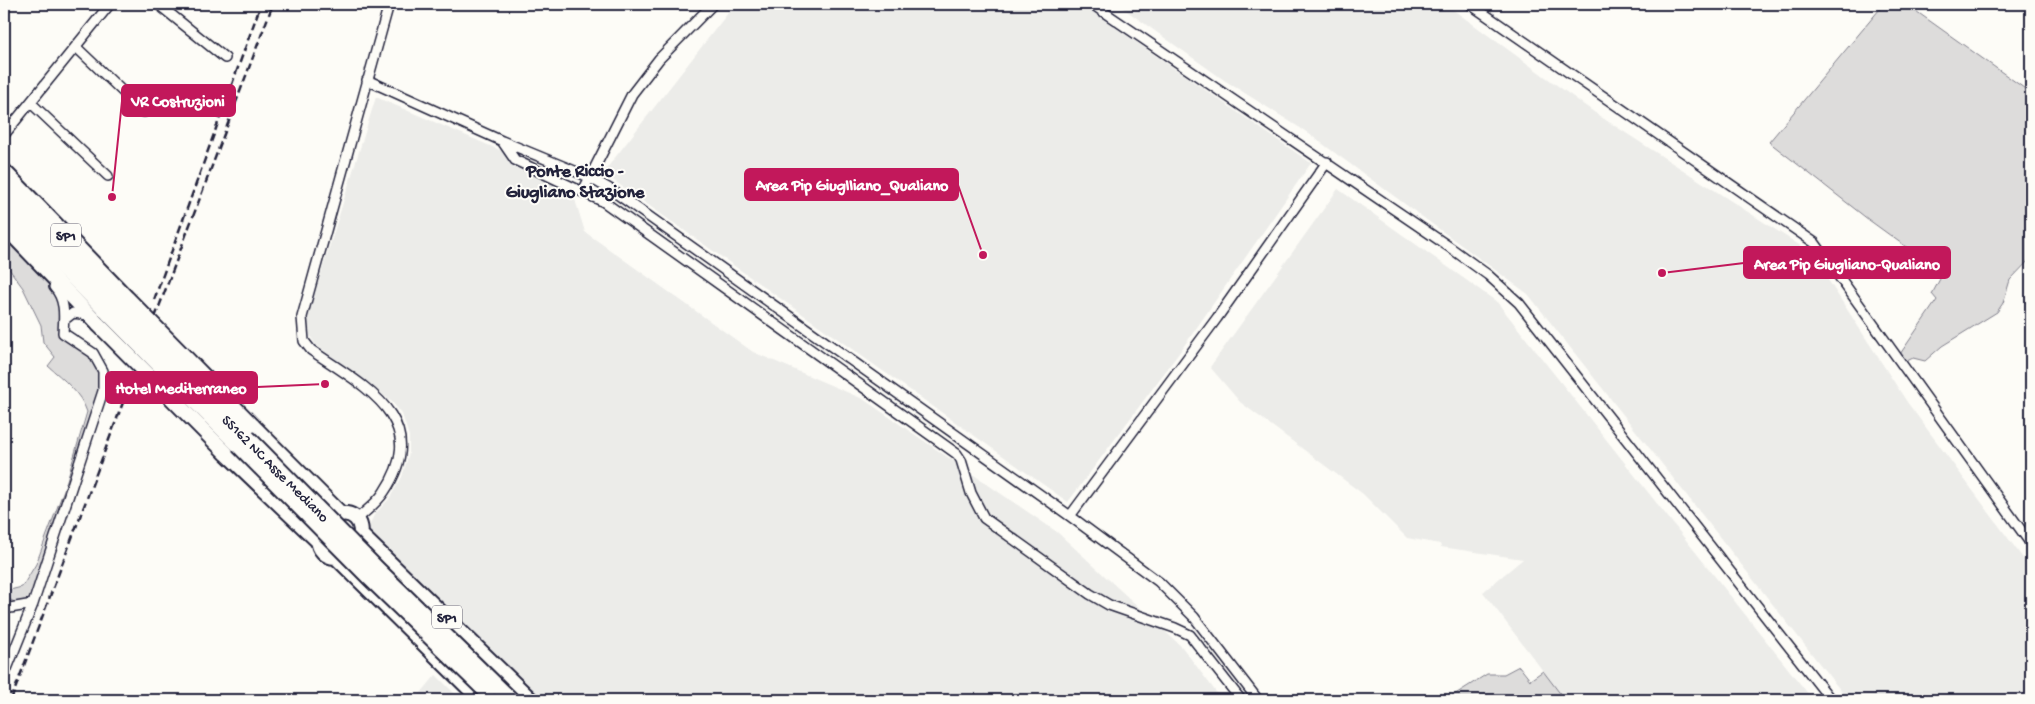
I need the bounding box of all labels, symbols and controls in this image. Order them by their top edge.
callout: VR Costruzioni [122,85,235,116]
text: VR Costruzioni [130,94,225,113]
district label: Ponte Riccio - Giugliano Stazione [506,162,645,204]
callout: Area Pip Giuglliano_Qualiano [745,169,958,200]
text: Area Pip Giuglliano_Qualiano [755,178,949,197]
road number: SP1 [51,224,81,246]
callout: Area Pip Giugliano-Qualiano [1744,247,1950,278]
text: Area Pip Giugliano-Qualiano [1753,257,1941,276]
callout: Hotel Mediterraneo [106,372,257,403]
text: Hotel Mediterraneo [116,381,247,400]
street label: SS162 NC Asse Mediano [217,412,332,527]
road number: SP1 [432,606,462,628]

